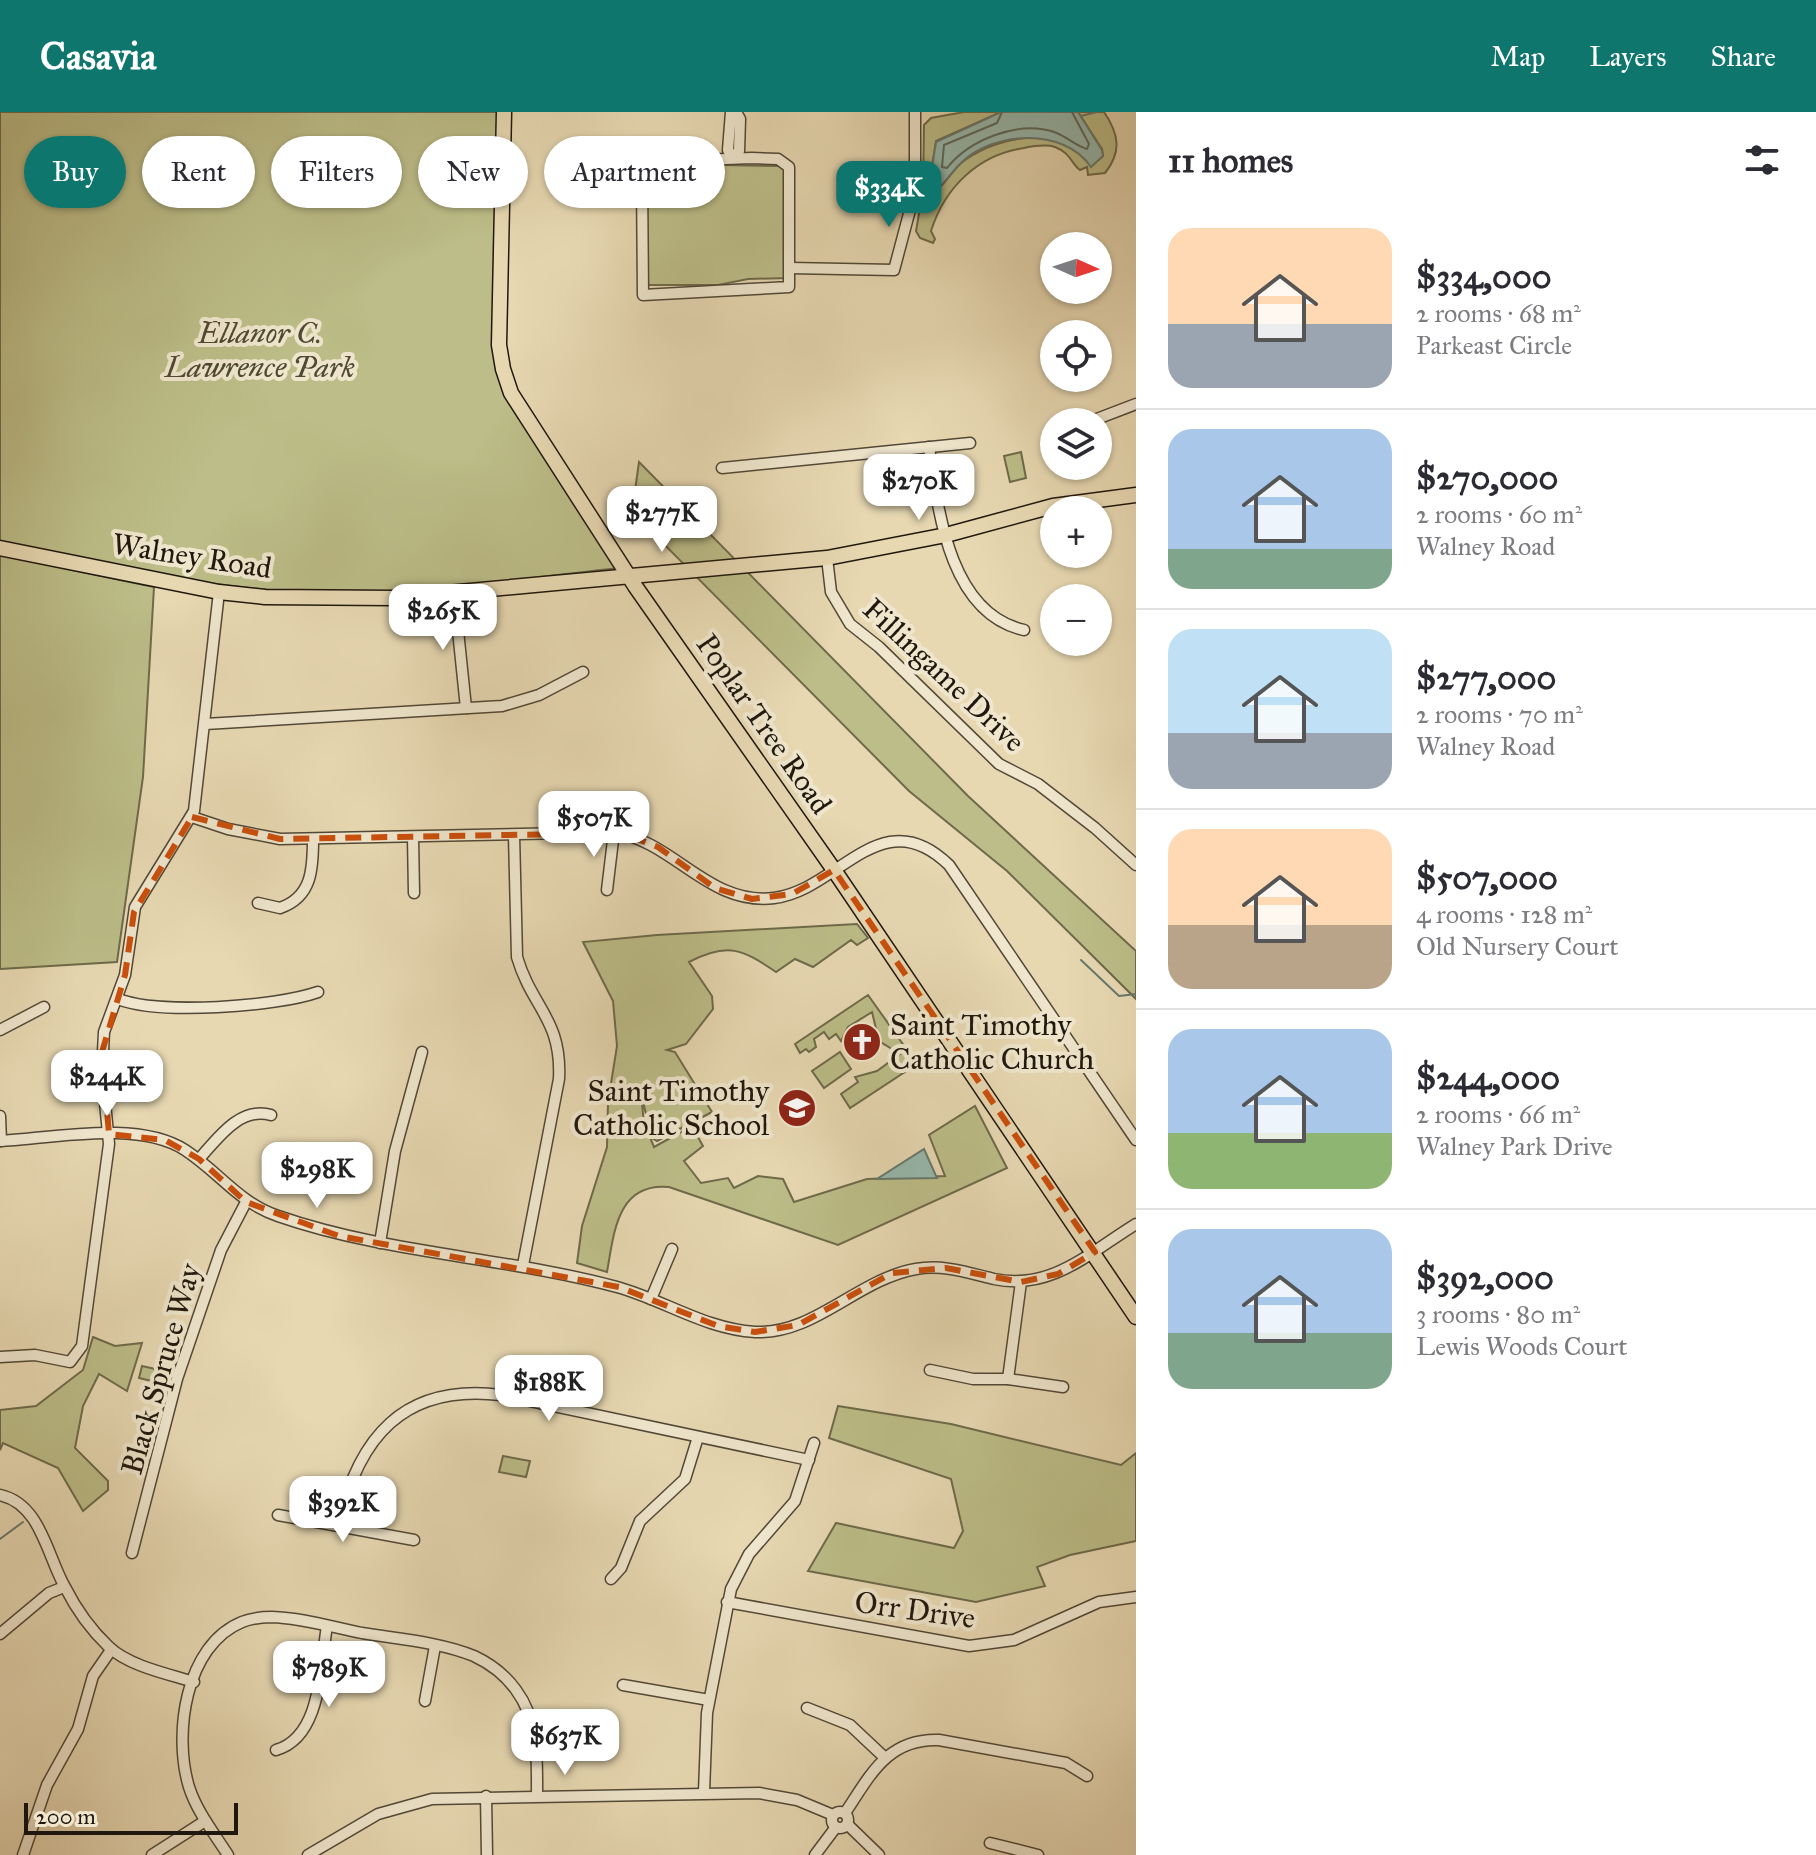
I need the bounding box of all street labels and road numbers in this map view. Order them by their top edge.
street label: Walney Road [110,526,274,586]
street label: Fillingame Drive [855,591,1033,759]
street label: Poplar Tree Road [689,627,839,821]
street label: Black Spruce Way [114,1258,209,1479]
street label: Orr Drive [852,1584,978,1636]

